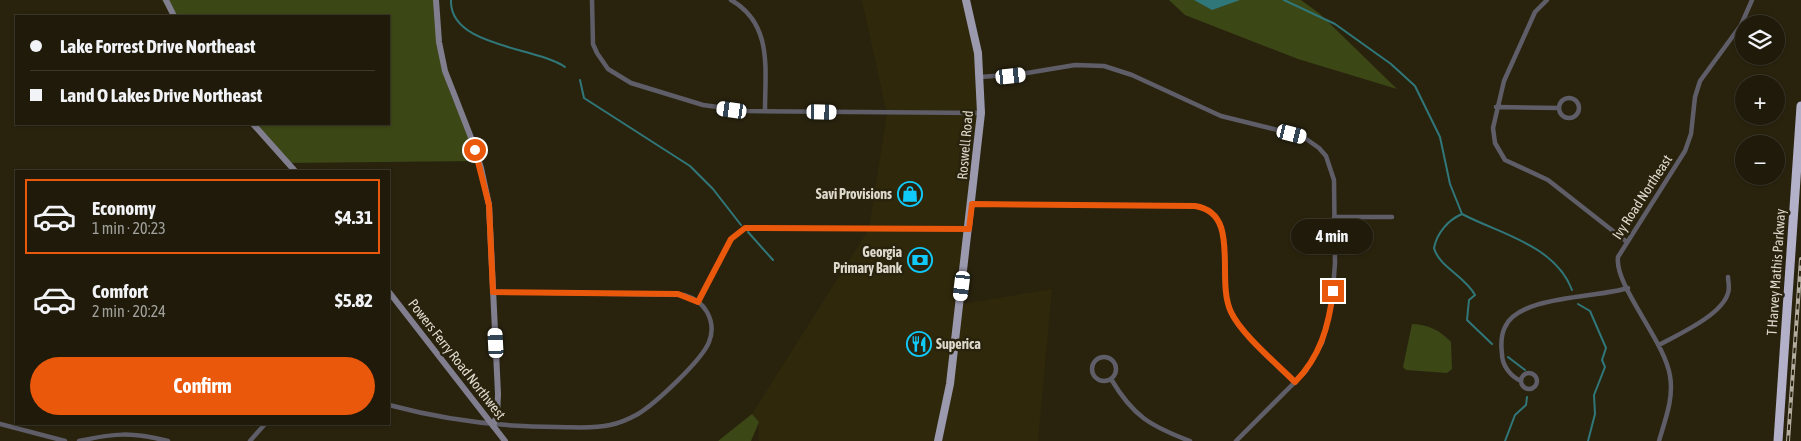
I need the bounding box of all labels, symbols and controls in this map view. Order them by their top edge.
map controls [1735,15,1785,185]
button: layers [1735,15,1785,65]
text: Lake Forrest Drive Northeast [60,35,256,57]
car [995,67,1026,85]
button: + [1735,75,1785,125]
text: Land O Lakes Drive Northeast [60,84,262,106]
car [716,100,747,120]
car [806,104,837,120]
street label: Roswell Road [954,110,976,180]
car [1275,123,1308,145]
button: − [1735,135,1785,185]
route start [464,139,486,161]
street label: Ivy Road Northeast [1609,152,1675,242]
shop icon: Savi Provisions [897,181,923,207]
place label: Savi Provisions [816,186,892,202]
icon: car [32,194,77,239]
text: Economy [92,197,156,219]
text: $4.31 [335,206,373,228]
street label: T Harvey Mathis Parkway [1764,208,1788,336]
callout: 4 min [1292,218,1374,254]
text: 1 min · 20:23 [92,219,166,237]
text: 4 min [1316,227,1348,245]
place label: Georgia Primary Bank [833,244,903,276]
bank icon: Georgia Primary Bank [907,247,933,273]
car [952,270,971,302]
icon: car [32,277,77,322]
text: Comfort [92,280,148,302]
route end [1322,280,1344,302]
text: $5.82 [335,289,373,311]
street label: Powers Ferry Road Northwest [405,296,509,422]
text: 2 min · 20:24 [92,302,166,320]
car [487,328,504,358]
restaurant icon: Superica [906,331,932,357]
place label: Superica [936,336,981,352]
button: Confirm [30,357,375,415]

